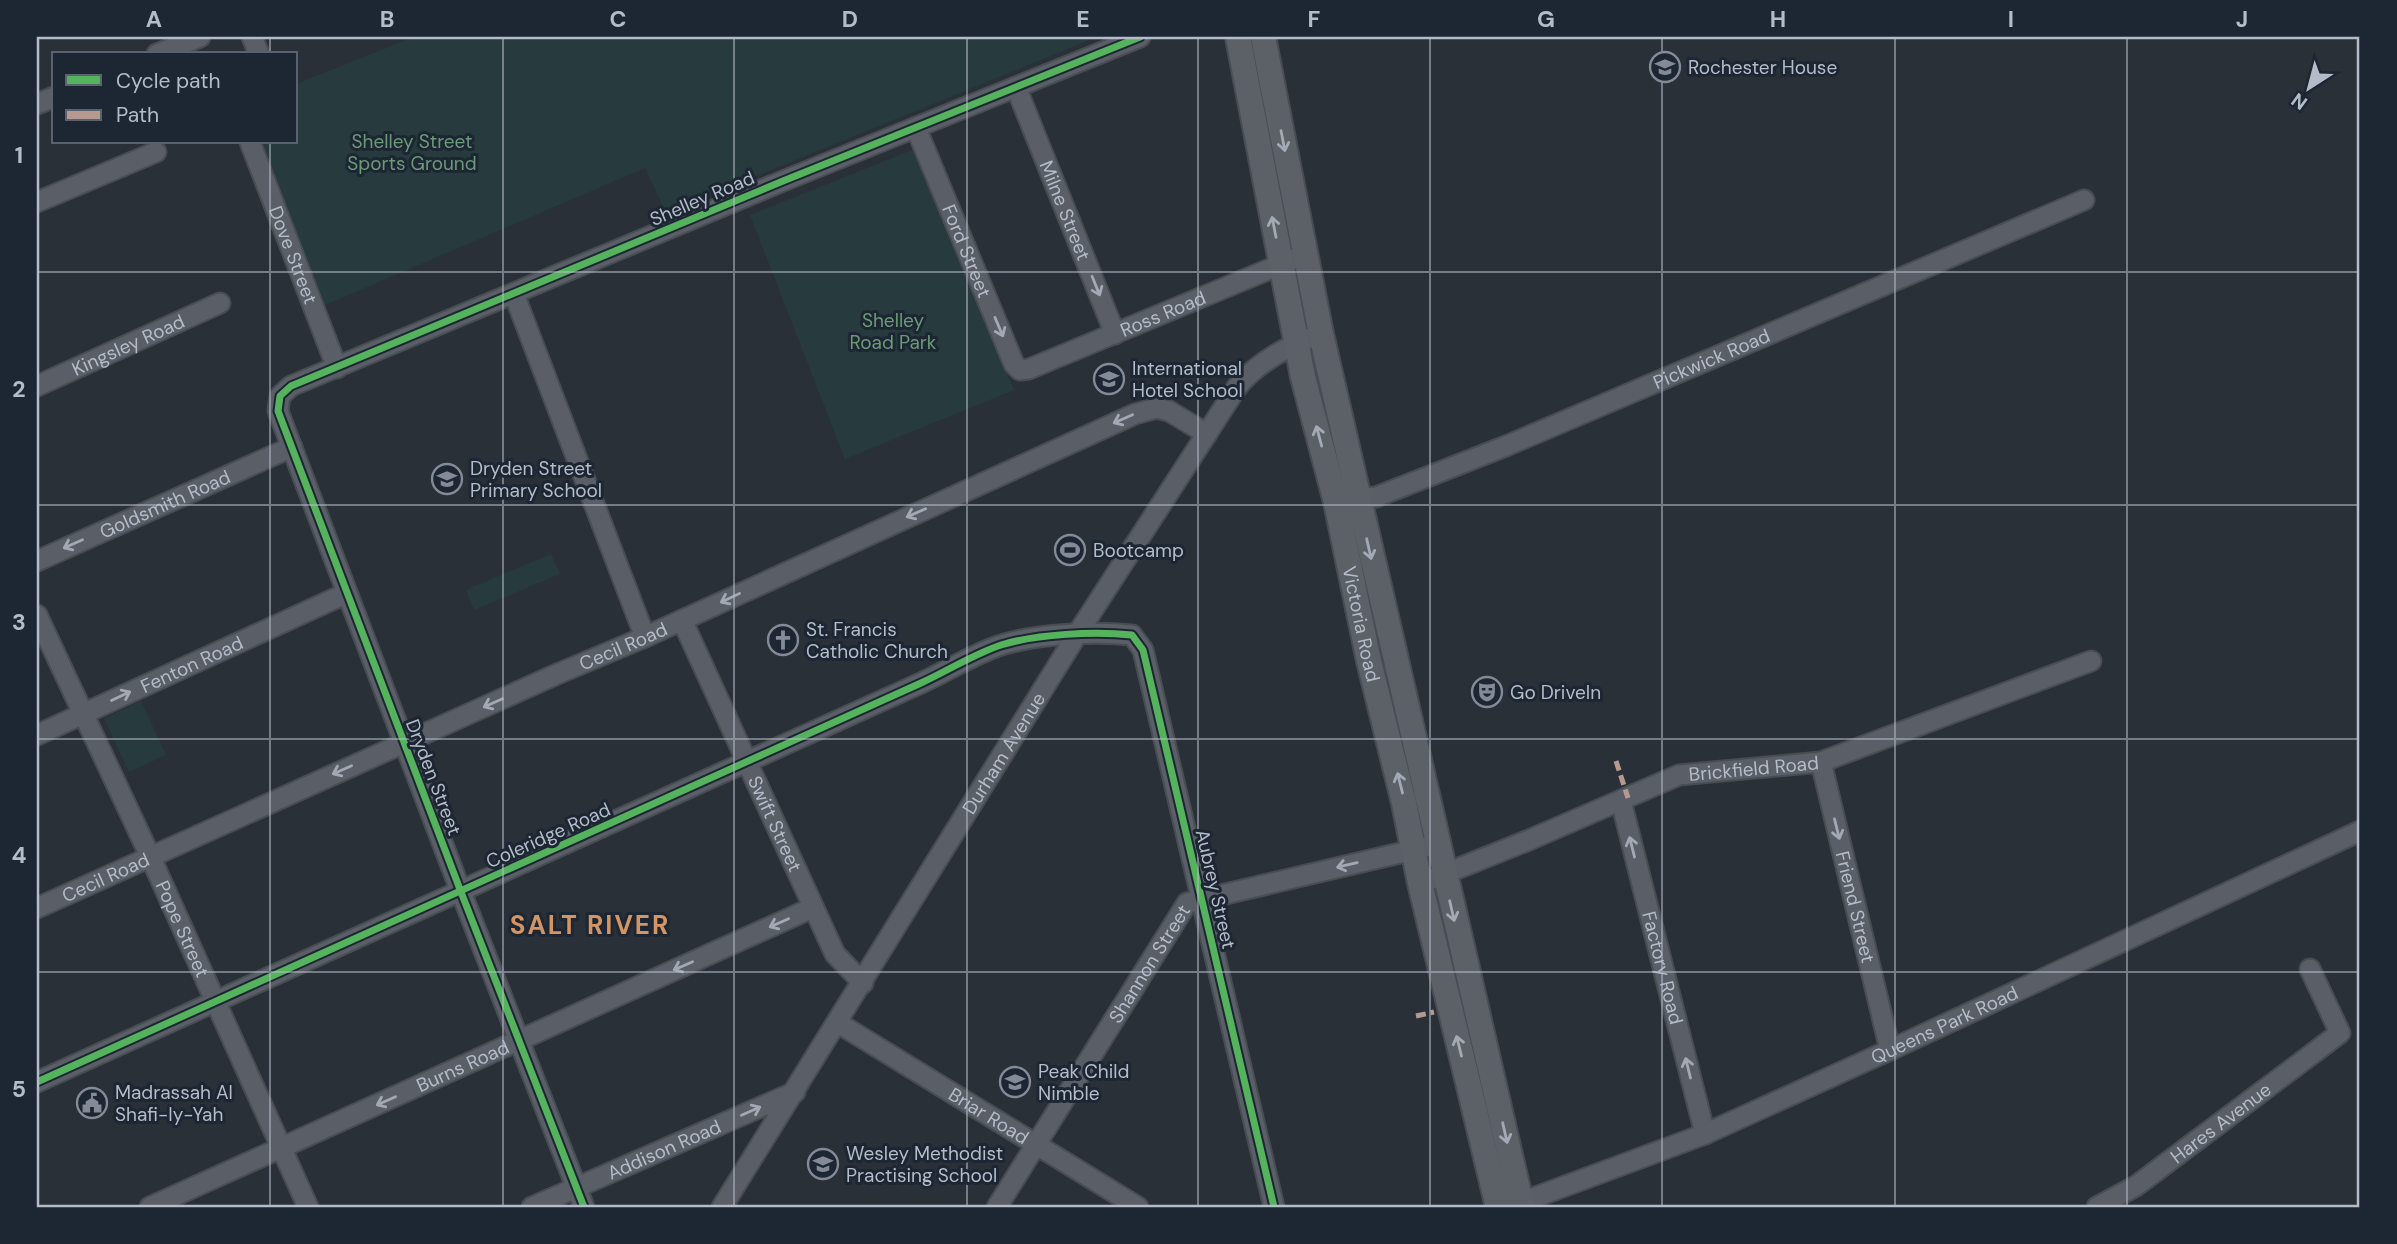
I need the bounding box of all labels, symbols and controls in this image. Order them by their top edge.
text: A [146,4,162,34]
text: B [380,4,394,34]
text: C [610,4,626,34]
text: D [842,4,858,34]
text: E [1076,4,1090,34]
text: F [1308,4,1321,34]
text: G [1537,4,1555,34]
text: H [1770,4,1786,34]
text: I [2008,4,2014,34]
text: J [2236,4,2248,34]
school or university icon: Rochester House [1648,50,1682,84]
legend [52,52,298,144]
north arrow [2274,52,2344,122]
place label: Rochester House [1688,55,1837,80]
text: Cycle path [116,67,221,95]
text: N [2286,87,2312,116]
text: Path [116,101,159,129]
park label: Shelley Street Sports Ground [347,129,477,176]
one-way arrow [1277,129,1290,152]
text: 1 [15,140,23,170]
street label: Milne Street [1034,157,1096,264]
street label: Shelley Road [646,165,758,232]
street label: Ford Street [936,201,997,301]
street label: Dove Street [263,202,323,308]
one-way arrow [1266,216,1280,239]
one-way arrow [1091,275,1104,297]
street label: Ross Road [1116,285,1210,343]
park label: Shelley Road Park [850,308,937,355]
street label: Kingsley Road [68,309,189,382]
one-way arrow [993,315,1006,337]
street label: Pickwick Road [1649,323,1774,395]
place label: International Hotel School [1132,356,1243,403]
school or university icon: International Hotel School [1092,362,1126,396]
text: 2 [12,374,26,404]
one-way arrow [1113,413,1134,426]
one-way arrow [1312,425,1325,448]
place label: Dryden Street Primary School [470,456,602,503]
school or university icon: Dryden Street Primary School [430,462,464,496]
street label: Goldsmith Road [96,464,234,544]
one-way arrow [906,507,927,520]
sports icon: Bootcamp [1053,533,1087,567]
one-way arrow [1363,537,1377,560]
one-way arrow [63,538,84,551]
place label: Bootcamp [1093,538,1184,563]
street label: Victoria Road [1337,564,1386,684]
one-way arrow [720,592,741,605]
text: 3 [12,607,26,637]
street label: Cecil Road [575,617,671,676]
place label: St. Francis Catholic Church [806,617,948,664]
church icon: St. Francis Catholic Church [766,623,800,657]
street label: Fenton Road [136,630,247,699]
theatre icon: Go DriveIn [1470,675,1504,709]
place label: Go DriveIn [1510,680,1601,705]
street label: Durham Avenue [957,688,1051,819]
one-way arrow [110,689,131,702]
one-way arrow [483,697,504,710]
street label: Dryden Street [400,716,467,839]
street label: Brickfield Road [1688,750,1820,787]
one-way arrow [332,764,353,777]
street label: Swift Street [742,772,808,876]
one-way arrow [1393,772,1406,795]
street label: Coleridge Road [482,797,614,874]
one-way arrow [1831,817,1844,839]
street label: Aubrey Street [1190,827,1241,951]
one-way arrow [1625,837,1638,859]
text: 4 [12,840,27,870]
street label: Cecil Road [58,847,153,908]
street label: Friend Street [1830,849,1881,966]
one-way arrow [1336,859,1359,872]
street label: Pope Street [150,877,215,981]
one-way arrow [1446,899,1460,922]
street label: Shannon Street [1103,900,1196,1028]
district label: SALT RIVER [510,908,670,942]
street label: Factory Road [1636,909,1689,1027]
one-way arrow [768,917,790,930]
one-way arrow [673,960,694,973]
street label: Queens Park Road [1867,980,2022,1070]
street label: Burns Road [412,1034,513,1098]
one-way arrow [1452,1035,1465,1058]
one-way arrow [1681,1057,1694,1080]
place label: Peak Child Nimble [1038,1059,1130,1106]
school or university icon: Peak Child Nimble [998,1065,1032,1099]
text: 5 [12,1074,26,1104]
street label: Hares Avenue [2165,1077,2276,1169]
place label: Madrassah Al Shafi-Iy-Yah [115,1080,233,1127]
street label: Briar Road [944,1082,1033,1150]
public building icon: Madrassah Al Shafi-Iy-Yah [75,1086,109,1120]
one-way arrow [376,1095,397,1108]
one-way arrow [740,1104,762,1117]
street label: Addison Road [603,1114,725,1186]
one-way arrow [1498,1121,1512,1144]
place label: Wesley Methodist Practising School [846,1141,1003,1188]
school or university icon: Wesley Methodist Practising School [806,1147,840,1181]

